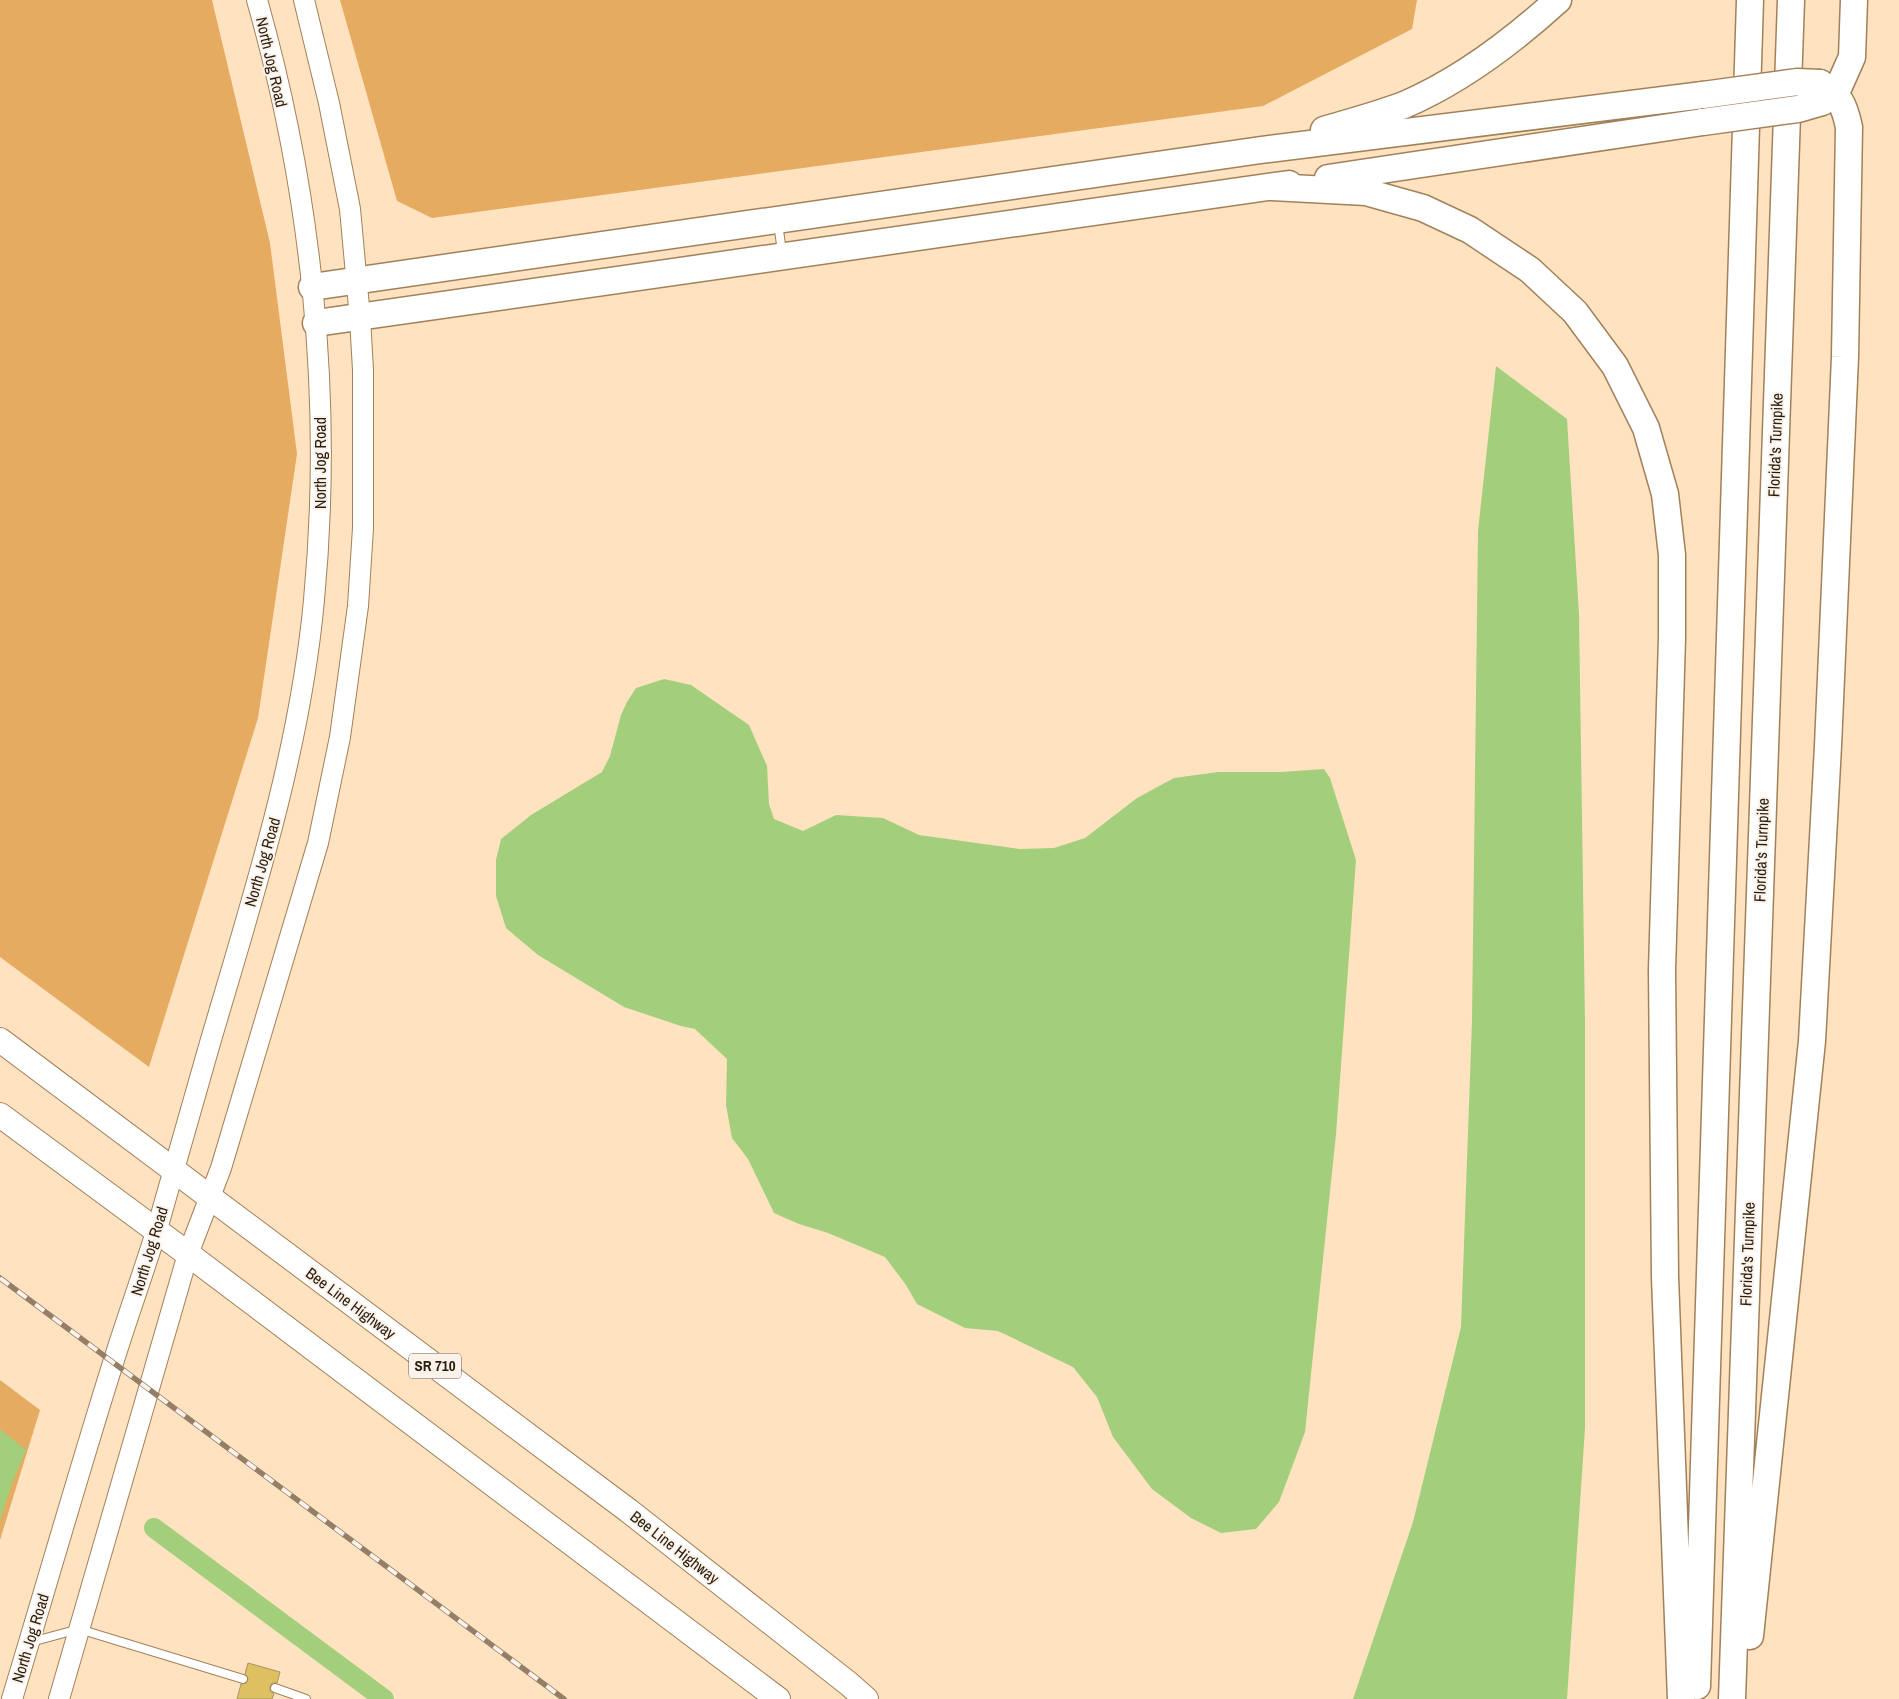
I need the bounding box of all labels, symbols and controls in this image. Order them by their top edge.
street label: North Jog Road [251,15,293,109]
street label: Florida's Turnpike [1762,393,1788,497]
street label: North Jog Road [309,417,331,509]
street label: Florida's Turnpike [1748,798,1774,902]
street label: North Jog Road [239,815,285,909]
street label: Florida's Turnpike [1734,1202,1760,1306]
street label: North Jog Road [125,1204,173,1298]
street label: Bee Line Highway [302,1262,401,1344]
road number: SR 710 [409,1354,461,1378]
street label: Bee Line Highway [626,1505,724,1589]
street label: North Jog Road [6,1591,54,1685]

